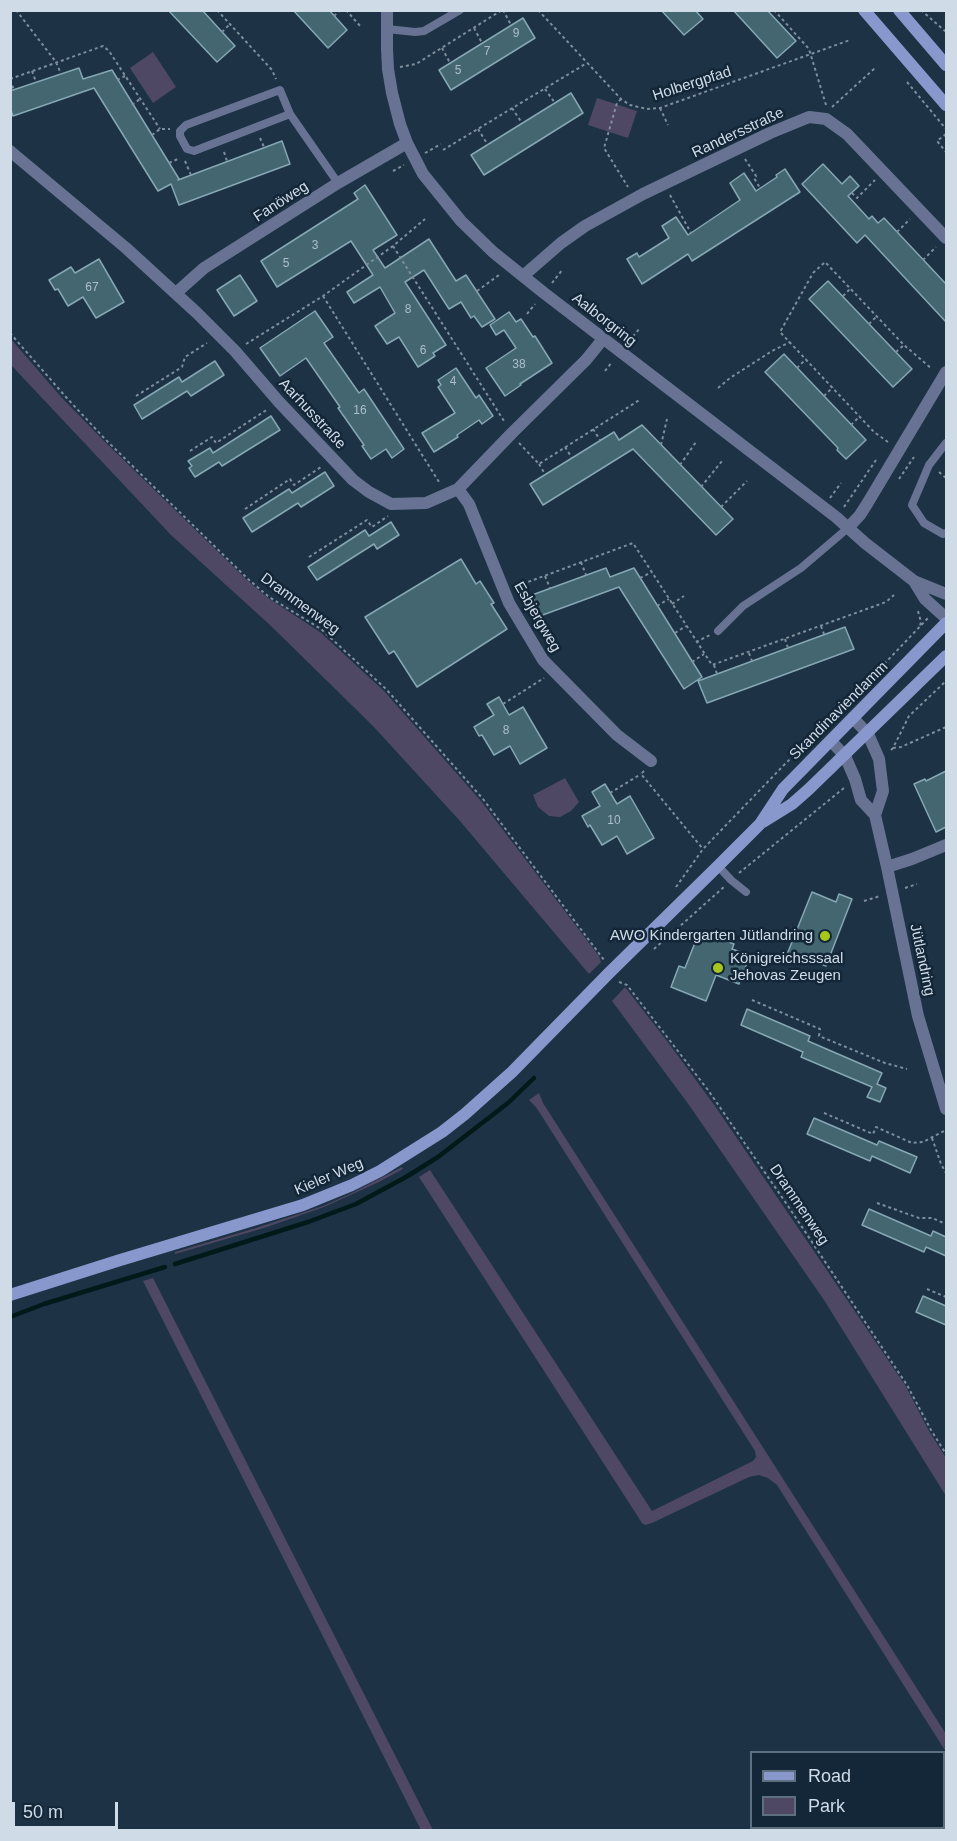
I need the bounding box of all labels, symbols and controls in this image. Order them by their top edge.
house number: 9 [513,27,519,41]
house number: 7 [484,45,490,59]
street label: Holbergpfad [650,63,734,105]
house number: 5 [455,64,461,78]
street label: Randersstraße [689,104,787,162]
street label: Fanöweg [250,178,312,226]
house number: 3 [312,239,318,253]
house number: 5 [283,257,289,271]
house number: 67 [85,281,99,295]
street label: Aalborgring [568,289,640,351]
house number: 8 [405,303,411,317]
house number: 6 [420,344,426,358]
house number: 38 [512,358,526,372]
street label: Aarhusstraße [275,375,349,453]
house number: 4 [450,375,456,389]
house number: 16 [353,404,367,418]
street label: Drammenweg [257,569,343,639]
street label: Esbjergweg [510,579,564,655]
street label: Skandinaviendamm [786,658,892,764]
house number: 8 [503,724,509,738]
house number: 10 [607,814,621,828]
street label: Jütlandring [906,922,938,998]
place label: AWO Kindergarten Jütlandring [610,927,813,945]
marker: AWO Kindergarten Jütlandring [818,929,832,943]
place label: Königreichsssaal Jehovas Zeugen [730,950,843,985]
marker: Königreichsssaal Jehovas Zeugen [711,961,725,975]
street label: Kieler Weg [292,1154,366,1200]
street label: Drammenweg [765,1161,833,1249]
legend [750,1751,945,1829]
text: Road [808,1766,851,1786]
scale bar [15,1790,122,1828]
text: Park [808,1796,845,1816]
text: 50 m [23,1802,63,1822]

